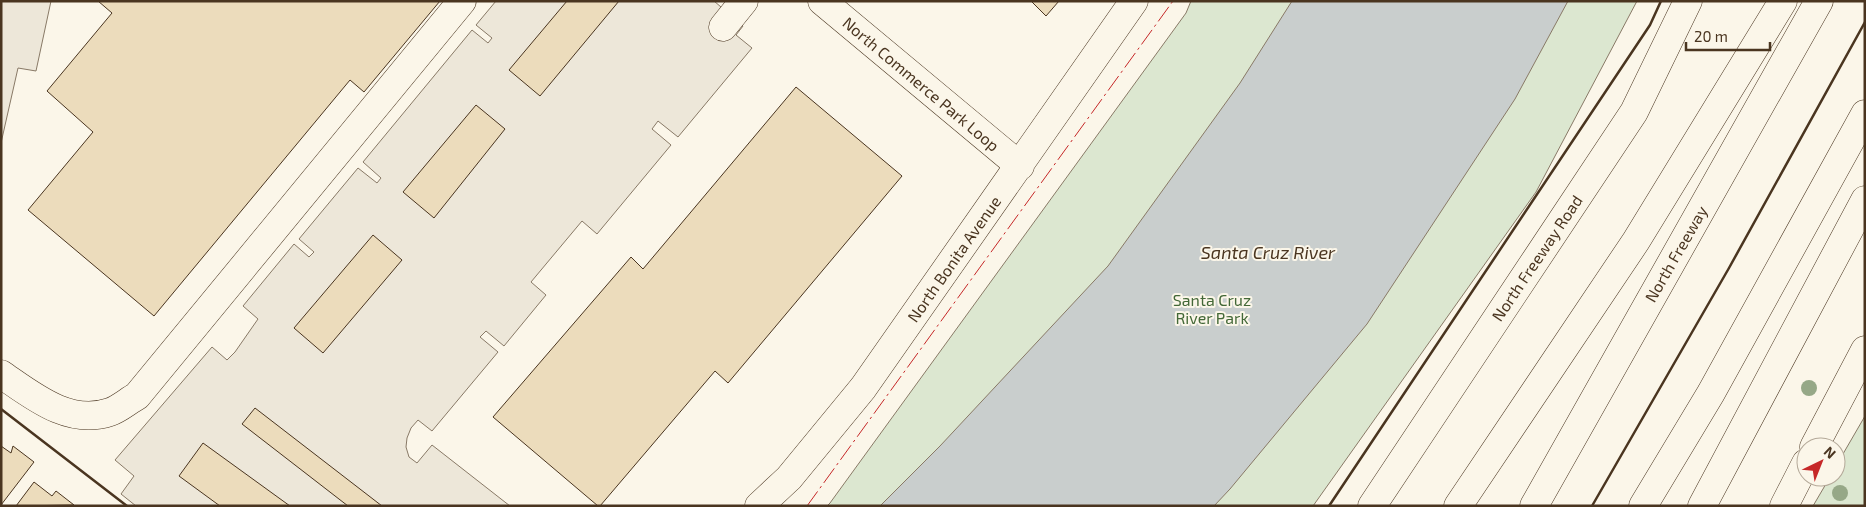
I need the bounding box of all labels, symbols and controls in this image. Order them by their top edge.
street label: North Commerce Park Loop [839,13,1003,155]
scale bar [1686,20,1770,52]
text: 20 m [1694,27,1728,45]
street label: North Freeway Road [1487,191,1586,324]
street label: North Bonita Avenue [903,192,1004,325]
street label: North Freeway [1640,202,1711,305]
water label: Santa Cruz River [1201,241,1336,263]
park label: Santa Cruz River Park [1173,290,1251,327]
north arrow [1796,437,1846,487]
text: N [1821,442,1840,462]

